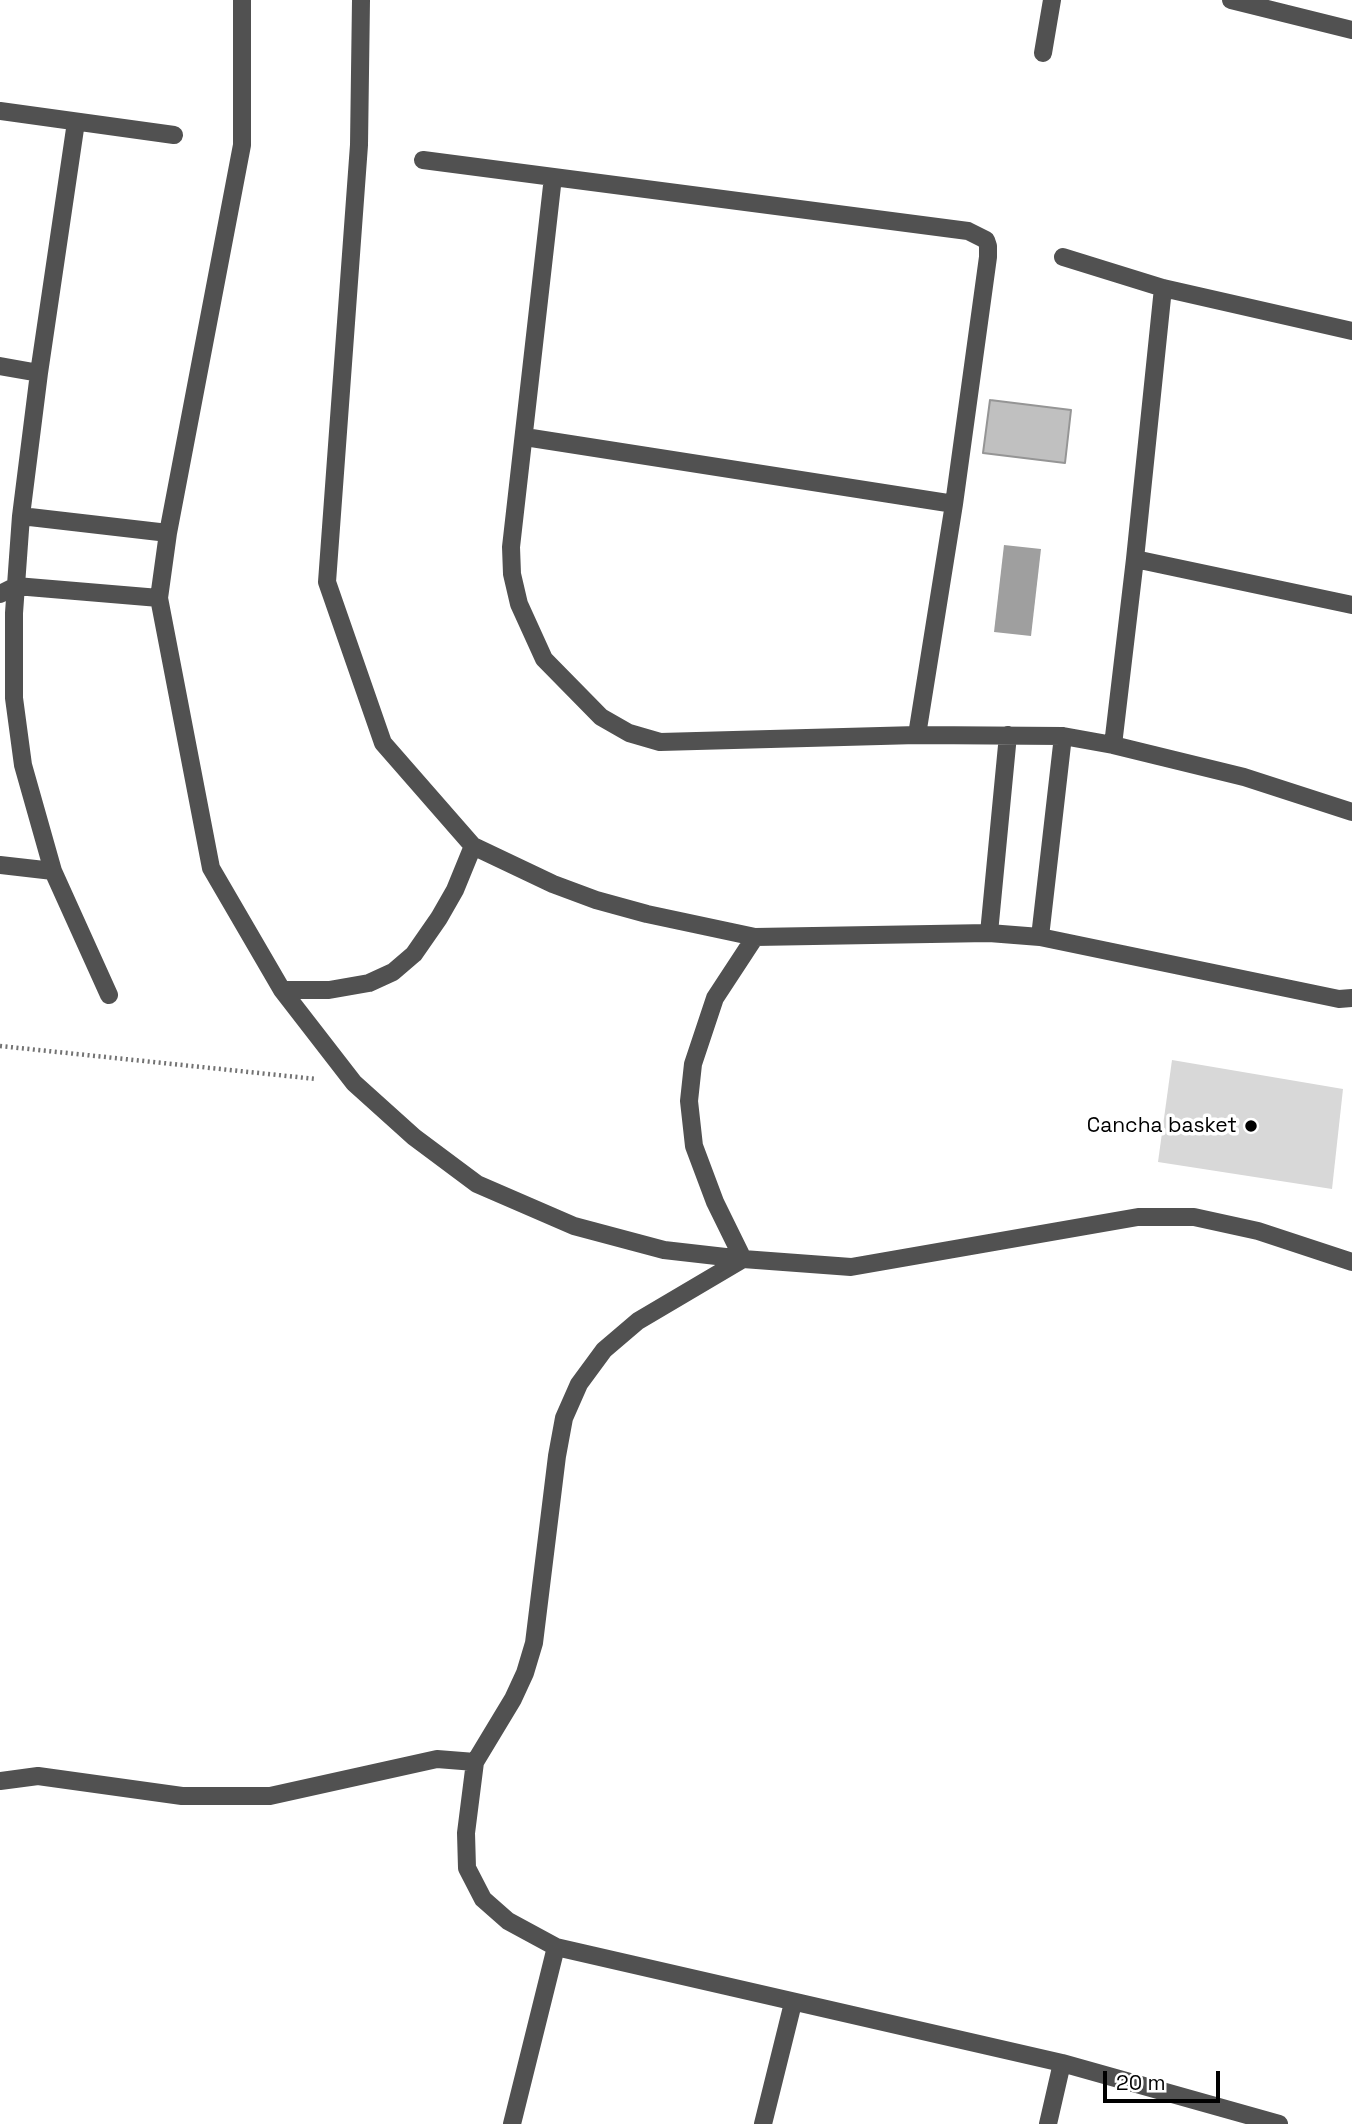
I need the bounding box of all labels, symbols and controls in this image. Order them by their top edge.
place label: Cancha basket [1087,1113,1237,1139]
marker: Cancha basket [1243,1118,1259,1134]
scale bar [1107,2058,1224,2102]
text: 20 m [1116,2069,1166,2096]

